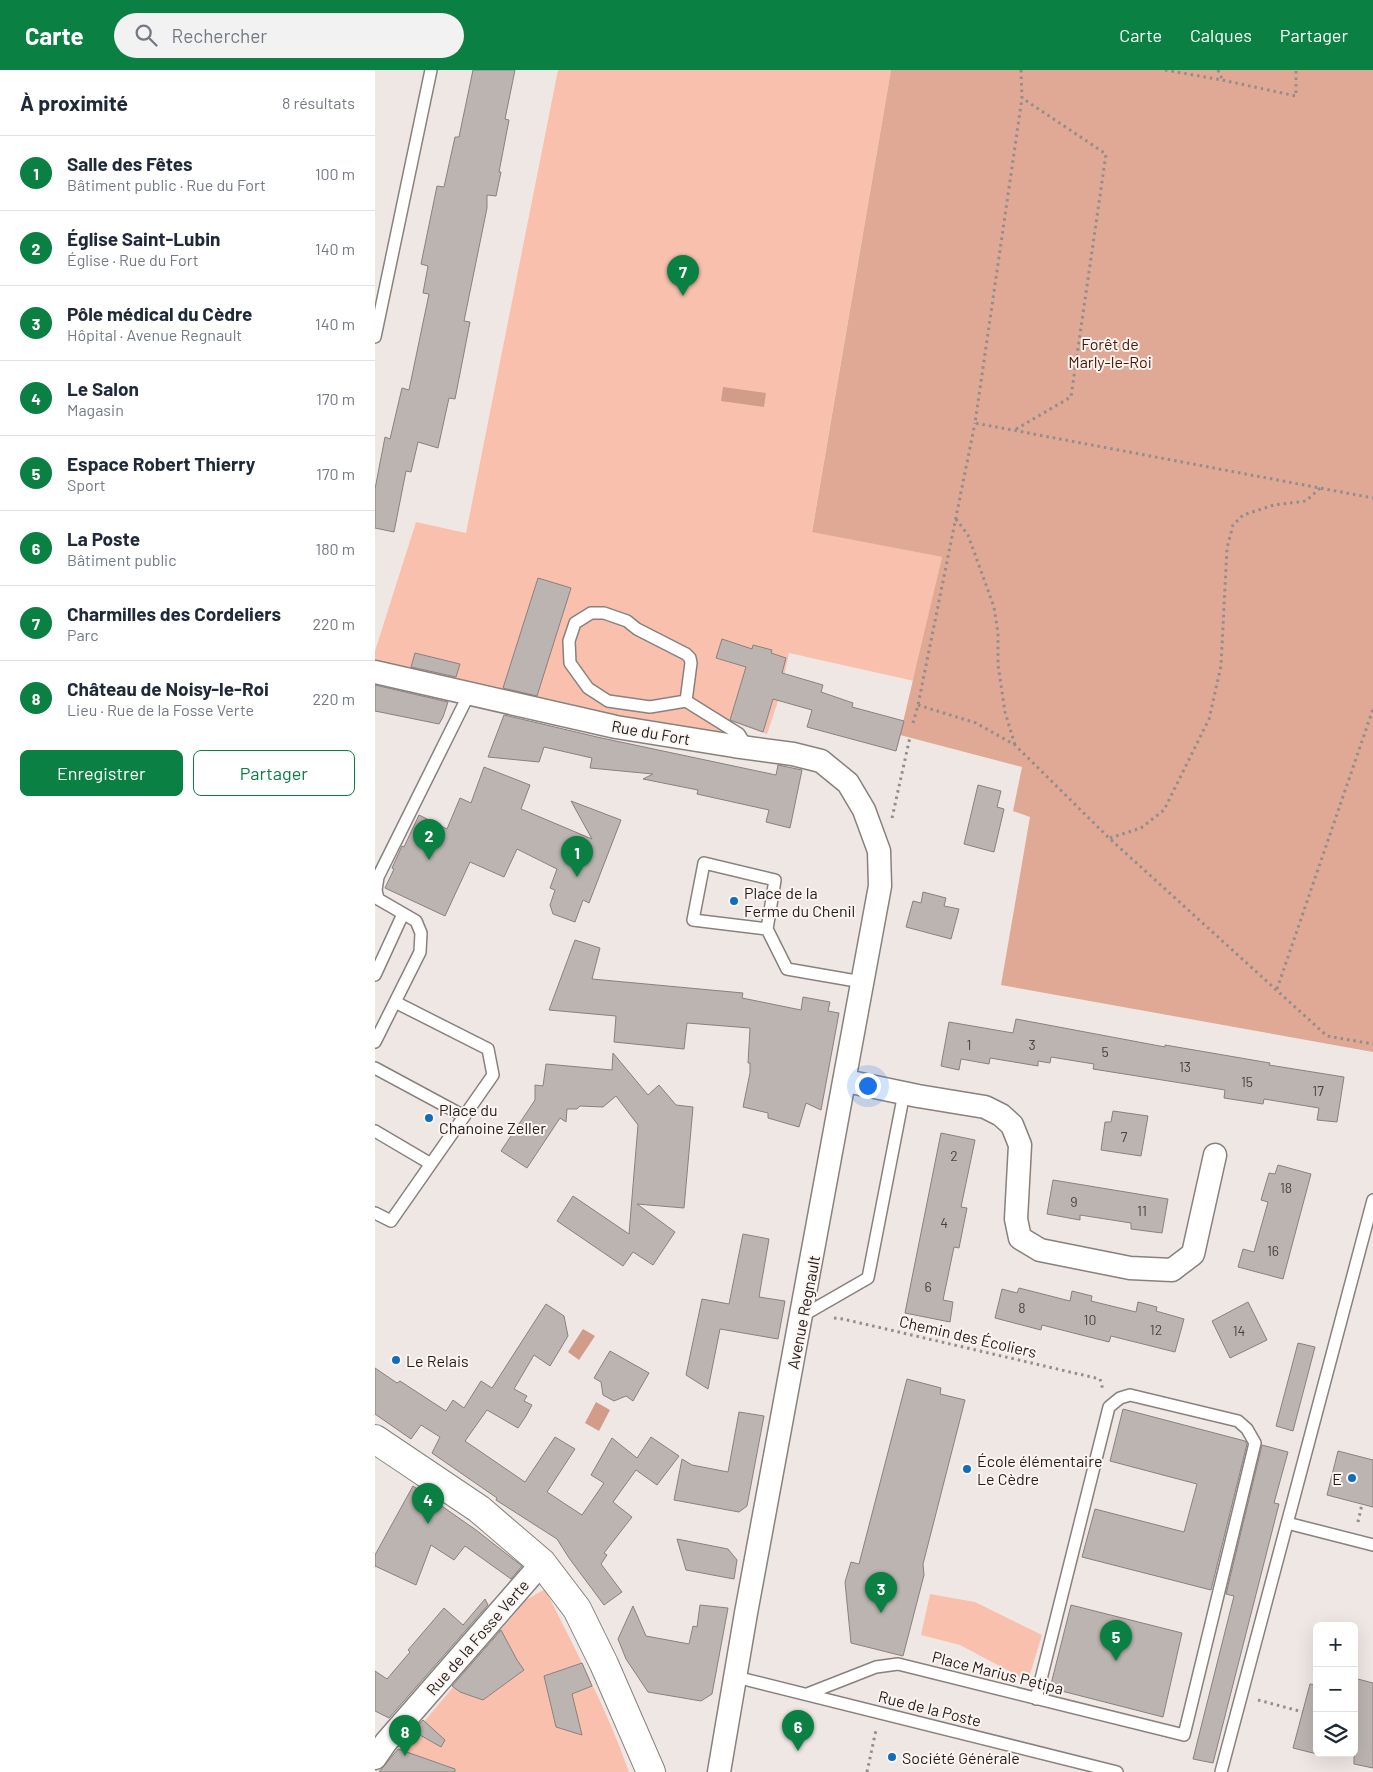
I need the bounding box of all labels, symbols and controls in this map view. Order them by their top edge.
search box [114,13,464,58]
text: Carte [25,21,84,50]
icon: search [132,21,160,49]
text: Rechercher [172,24,267,47]
text: Carte [1119,24,1162,46]
text: Calques [1190,24,1252,46]
text: Partager [1280,24,1348,46]
text: À proximité [20,90,128,115]
text: 8 résultats [282,93,355,112]
text: Salle des Fêtes [67,152,193,175]
text: 1 [33,164,39,183]
text: 100 m [315,164,355,183]
text: Bâtiment public · Rue du Fort [67,175,266,194]
text: Église Saint-Lubin [67,227,220,250]
text: 2 [32,239,40,258]
text: 140 m [315,239,355,258]
text: Église · Rue du Fort [67,250,199,269]
pin: 7 [667,255,699,296]
text: Pôle médical du Cèdre [67,302,252,325]
text: 3 [32,314,40,333]
text: 140 m [315,314,355,333]
text: Hôpital · Avenue Regnault [67,325,242,344]
park label: Forêt de Marly-le-Roi [1068,334,1152,371]
text: Le Salon [67,377,139,400]
text: 4 [31,389,41,408]
text: 170 m [316,389,355,408]
text: Magasin [67,400,124,419]
text: Espace Robert Thierry [67,452,255,475]
text: 5 [32,464,40,483]
text: 170 m [316,464,355,483]
text: Sport [67,475,106,494]
text: La Poste [67,527,140,550]
text: 6 [32,539,40,558]
text: 180 m [316,539,355,558]
text: Bâtiment public [67,550,177,569]
text: Charmilles des Cordeliers [67,602,281,625]
text: 7 [32,614,40,633]
text: 220 m [312,614,355,633]
text: Parc [67,625,99,644]
text: Château de Noisy-le-Roi [67,677,269,700]
text: 8 [32,689,40,708]
text: 220 m [312,689,355,708]
text: Lieu · Rue de la Fosse Verte [67,700,254,719]
street label: Rue du Fort [610,716,692,748]
button: Enregistrer [20,750,183,796]
button: Partager [193,750,355,796]
pin: 2 [413,819,445,860]
pin: 1 [561,836,593,877]
place label: Place de la Ferme du Chenil [744,883,855,920]
marker: Place de la Ferme du Chenil [728,895,740,907]
house number: 1 [967,1036,971,1053]
house number: 3 [1028,1036,1036,1053]
house number: 5 [1101,1043,1109,1060]
house number: 13 [1179,1058,1191,1075]
your location [855,1073,881,1099]
house number: 15 [1241,1073,1253,1090]
house number: 17 [1312,1082,1324,1099]
place label: Place du Chanoine Zeller [439,1100,546,1137]
marker: Place du Chanoine Zeller [423,1112,435,1124]
house number: 7 [1121,1128,1128,1145]
house number: 2 [950,1147,958,1164]
house number: 18 [1280,1179,1292,1196]
house number: 9 [1070,1193,1078,1210]
house number: 11 [1137,1202,1147,1219]
house number: 4 [940,1214,948,1231]
house number: 16 [1267,1242,1279,1259]
street label: Avenue Regnault [783,1253,823,1371]
house number: 6 [924,1278,932,1295]
house number: 8 [1018,1299,1026,1316]
street label: Chemin des Écoliers [897,1311,1039,1361]
house number: 10 [1084,1311,1096,1328]
house number: 12 [1150,1321,1162,1338]
house number: 14 [1233,1322,1245,1339]
place label: Le Relais [406,1351,469,1370]
marker: Le Relais [390,1354,402,1366]
place label: École élémentaire Le Cèdre [977,1451,1102,1488]
marker: École élémentaire Le Cèdre [961,1463,973,1475]
place label: E [1332,1469,1342,1488]
marker: E [1346,1472,1358,1484]
pin: 4 [412,1483,444,1524]
pin: 3 [865,1572,897,1613]
street label: Rue de la Fosse Verte [422,1575,532,1699]
pin: 5 [1100,1620,1132,1661]
map controls [1313,1622,1358,1757]
button: + [1313,1622,1358,1667]
street label: Place Marius Petipa [930,1646,1066,1698]
button: − [1313,1667,1358,1712]
street label: Rue de la Poste [877,1686,983,1730]
pin: 6 [782,1710,814,1751]
button: layers [1313,1712,1358,1757]
pin: 8 [389,1715,421,1756]
place label: Société Générale [902,1748,1020,1767]
marker: Société Générale [886,1751,898,1763]

